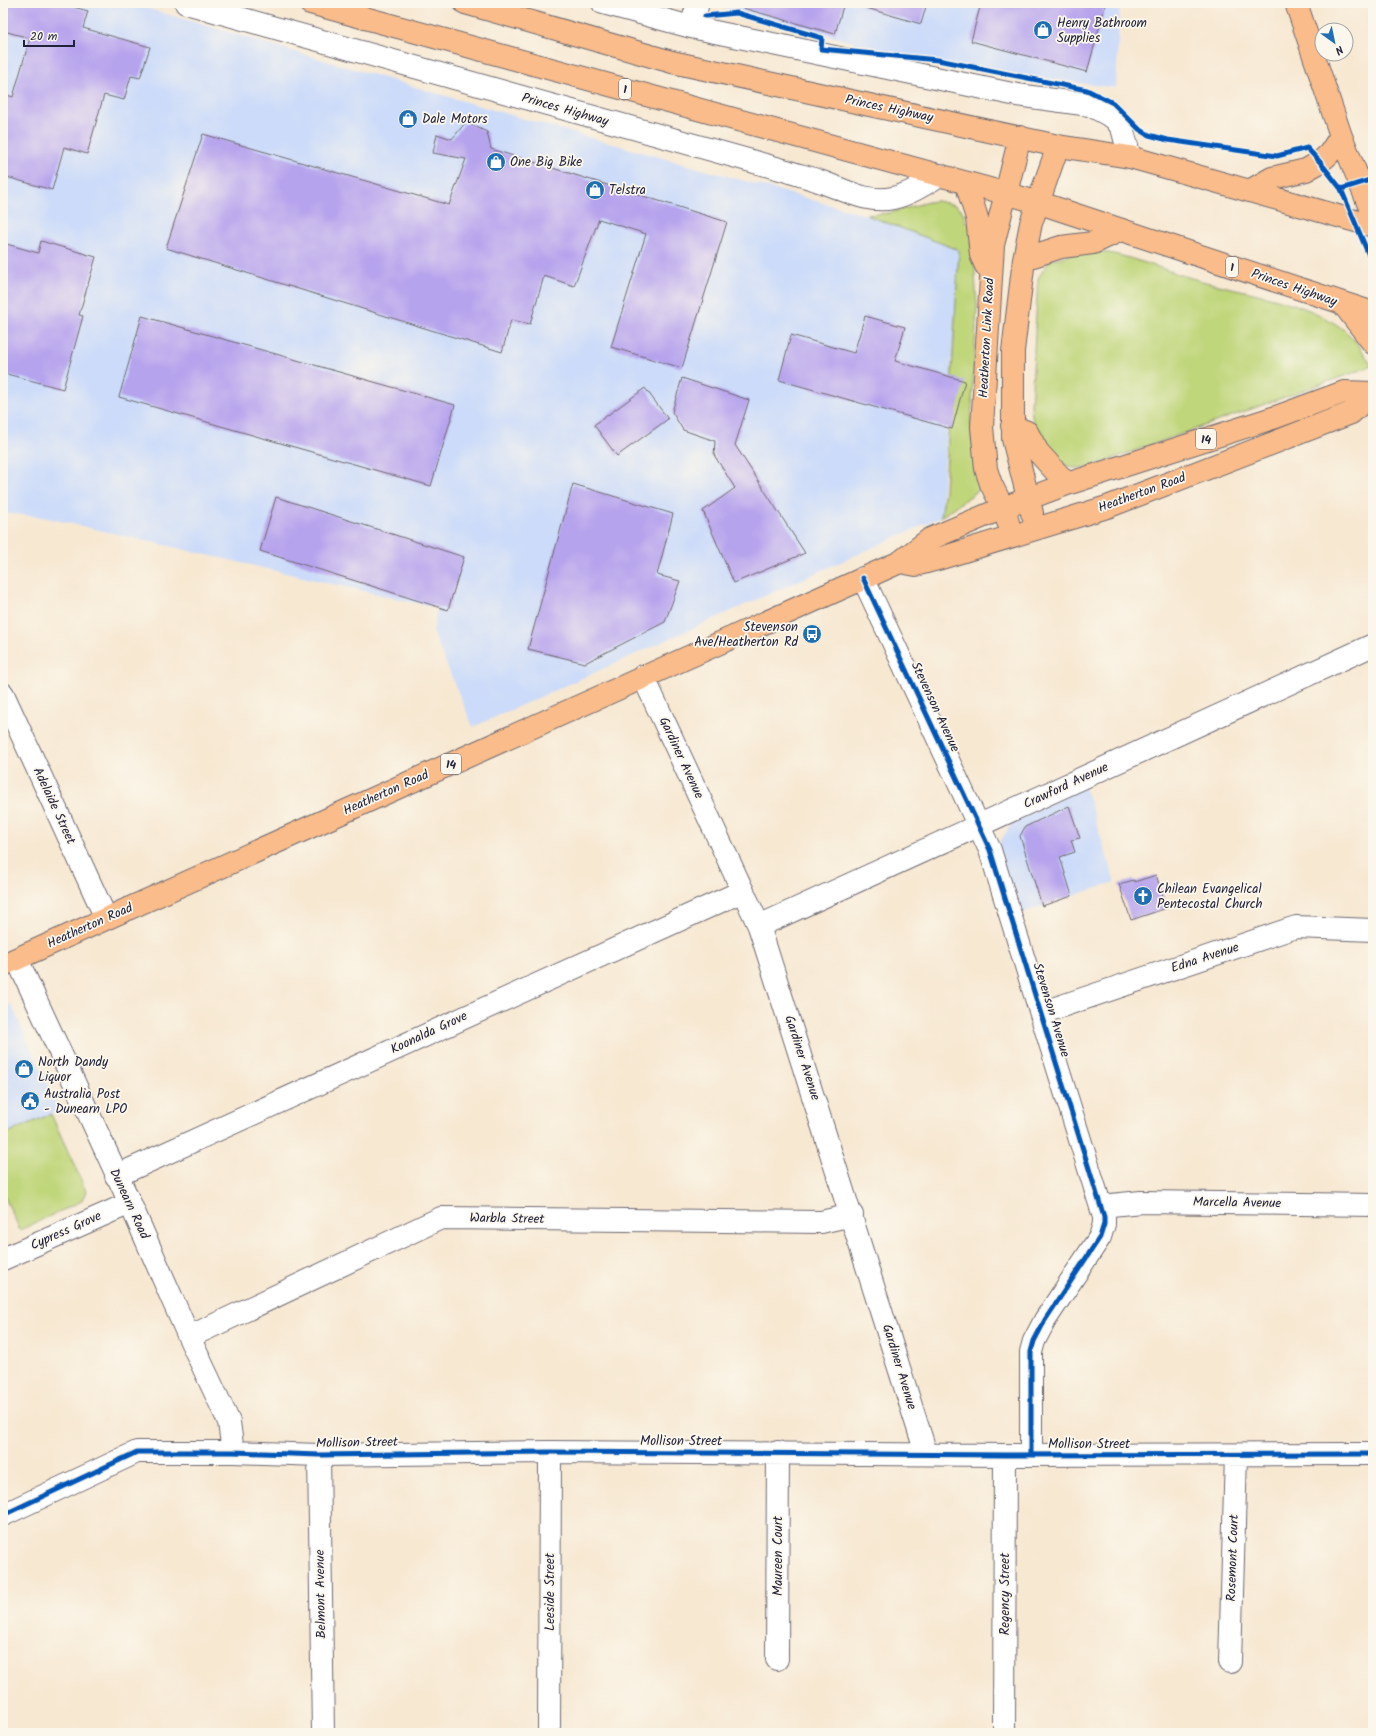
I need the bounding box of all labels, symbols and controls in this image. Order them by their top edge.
place label: Henry Bathroom Supplies [1057,13,1147,49]
shop icon: Henry Bathroom Supplies [1032,19,1054,41]
scale bar [24,22,74,48]
north arrow [1314,22,1354,62]
text: 20 m [30,27,58,46]
text: N [1331,40,1347,59]
road number: 1 [619,79,631,99]
street label: Princes Highway [519,88,612,133]
street label: Princes Highway [843,89,936,129]
shop icon: Dale Motors [397,108,419,130]
place label: Dale Motors [422,109,488,130]
shop icon: One Big Bike [485,151,507,173]
place label: One Big Bike [510,152,582,173]
shop icon: Telstra [584,179,606,201]
place label: Telstra [609,180,646,201]
road number: 1 [1226,257,1238,277]
street label: Princes Highway [1248,263,1341,313]
street label: Heatherton Link Road [973,277,1001,399]
road number: 14 [1196,429,1216,449]
street label: Heatherton Road [1095,467,1189,519]
place label: Stevenson Ave/Heatherton Rd [694,617,799,653]
bus stop icon: Stevenson Ave/Heatherton Rd [801,623,823,645]
street label: Stevenson Avenue [905,658,965,756]
street label: Gardiner Avenue [653,713,709,803]
road number: 14 [441,754,461,774]
street label: Crawford Avenue [1020,757,1112,815]
street label: Adelaide Street [27,764,81,849]
street label: Heatherton Road [340,765,433,821]
place label: Chilean Evangelical Pentecostal Church [1157,879,1263,915]
church icon: Chilean Evangelical Pentecostal Church [1132,885,1154,907]
street label: Heatherton Road [44,898,137,954]
street label: Edna Avenue [1168,937,1242,979]
street label: Stevenson Avenue [1027,960,1075,1060]
street label: Koonalda Grove [387,1006,471,1060]
street label: Gardiner Avenue [778,1013,826,1103]
place label: North Dandy Liquor [38,1052,109,1088]
shop icon: North Dandy Liquor [13,1058,35,1080]
place label: Australia Post - Dunearn LPO [44,1084,127,1120]
public building icon: Australia Post - Dunearn LPO [19,1090,41,1112]
street label: Dunearn Road [103,1165,155,1243]
street label: Marcella Avenue [1193,1192,1281,1214]
street label: Cypress Grove [27,1206,105,1256]
street label: Warbla Street [469,1208,546,1230]
street label: Gardiner Avenue [876,1322,922,1413]
street label: Mollison Street [640,1431,723,1452]
street label: Mollison Street [316,1432,399,1454]
street label: Mollison Street [1048,1434,1131,1455]
street label: Rosemont Court [1221,1513,1245,1602]
street label: Maureen Court [768,1515,789,1596]
street label: Belmont Avenue [310,1549,332,1639]
street label: Leeside Street [540,1552,561,1631]
street label: Regency Street [995,1552,1016,1635]

